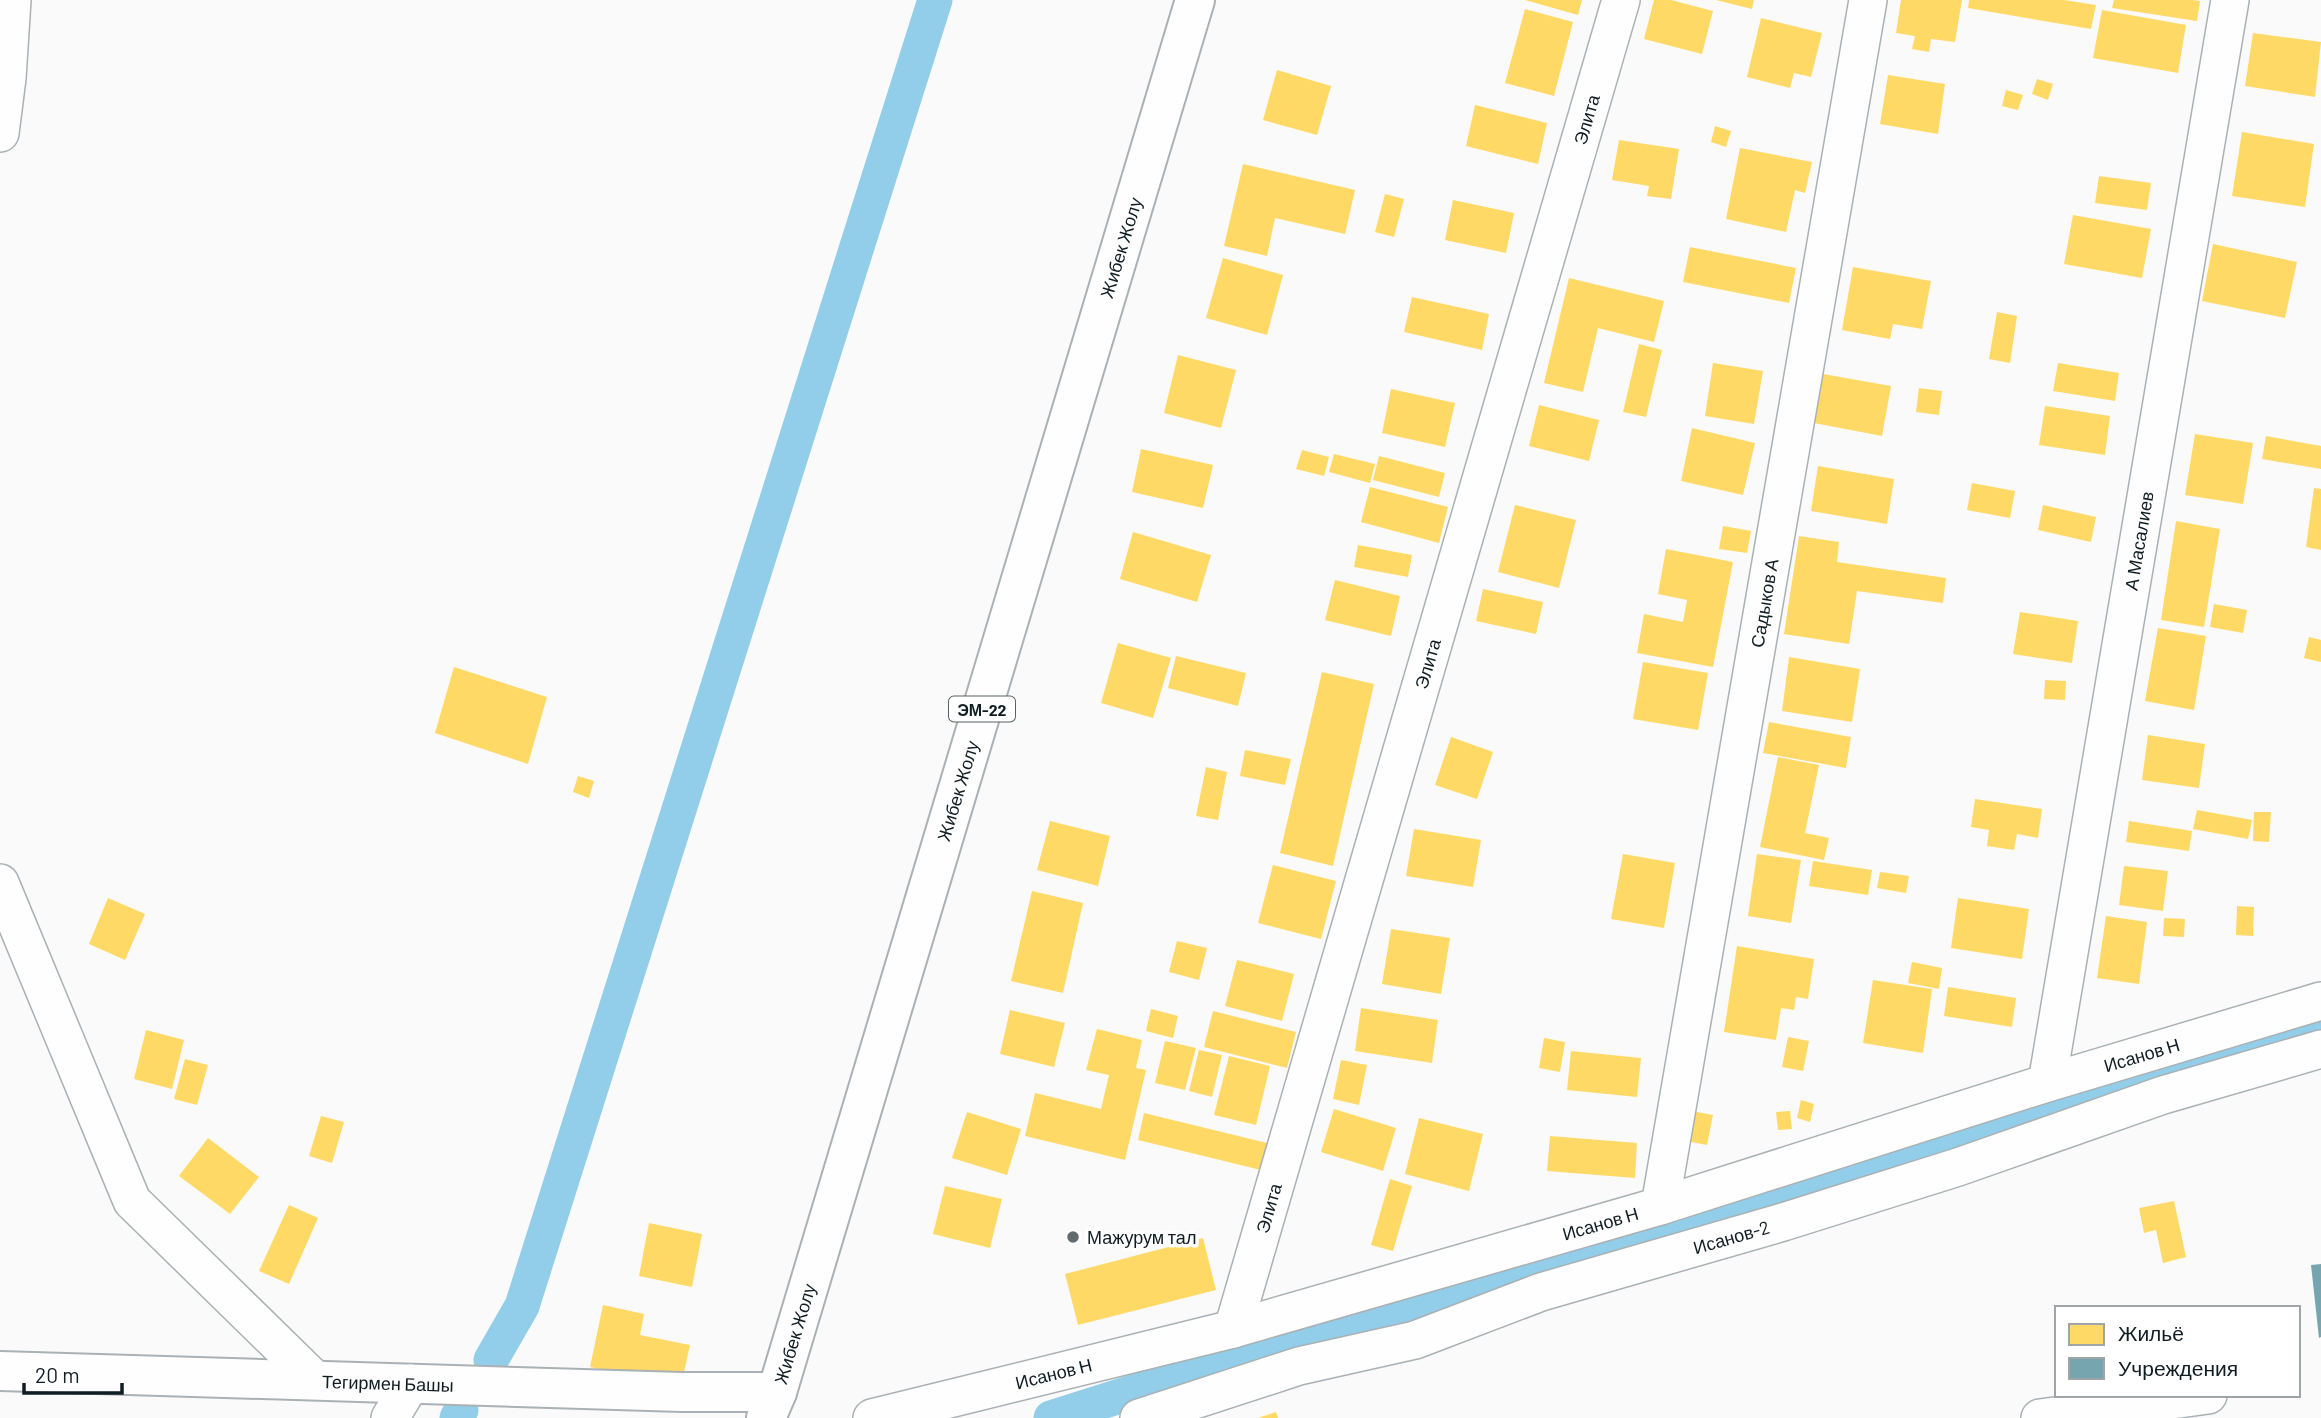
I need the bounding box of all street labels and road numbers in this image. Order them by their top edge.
street label: Элита [1568,91,1604,147]
street label: Жибек Жолу [1095,195,1146,301]
street label: А Масалиев [2119,490,2158,592]
street label: Садыков А [1746,557,1783,649]
street label: Элита [1410,635,1445,691]
road number: ЭМ-22 [949,696,1015,722]
street label: Жибек Жолу [932,738,983,844]
street label: Исанов Н [2101,1033,2182,1076]
street label: Элита [1251,1180,1286,1236]
street label: Исанов Н [1560,1202,1641,1245]
street label: Исанов-2 [1691,1216,1772,1258]
street label: Жибек Жолу [769,1281,820,1387]
street label: Исанов Н [1013,1353,1094,1393]
street label: Тегирмен Башы [322,1370,454,1396]

